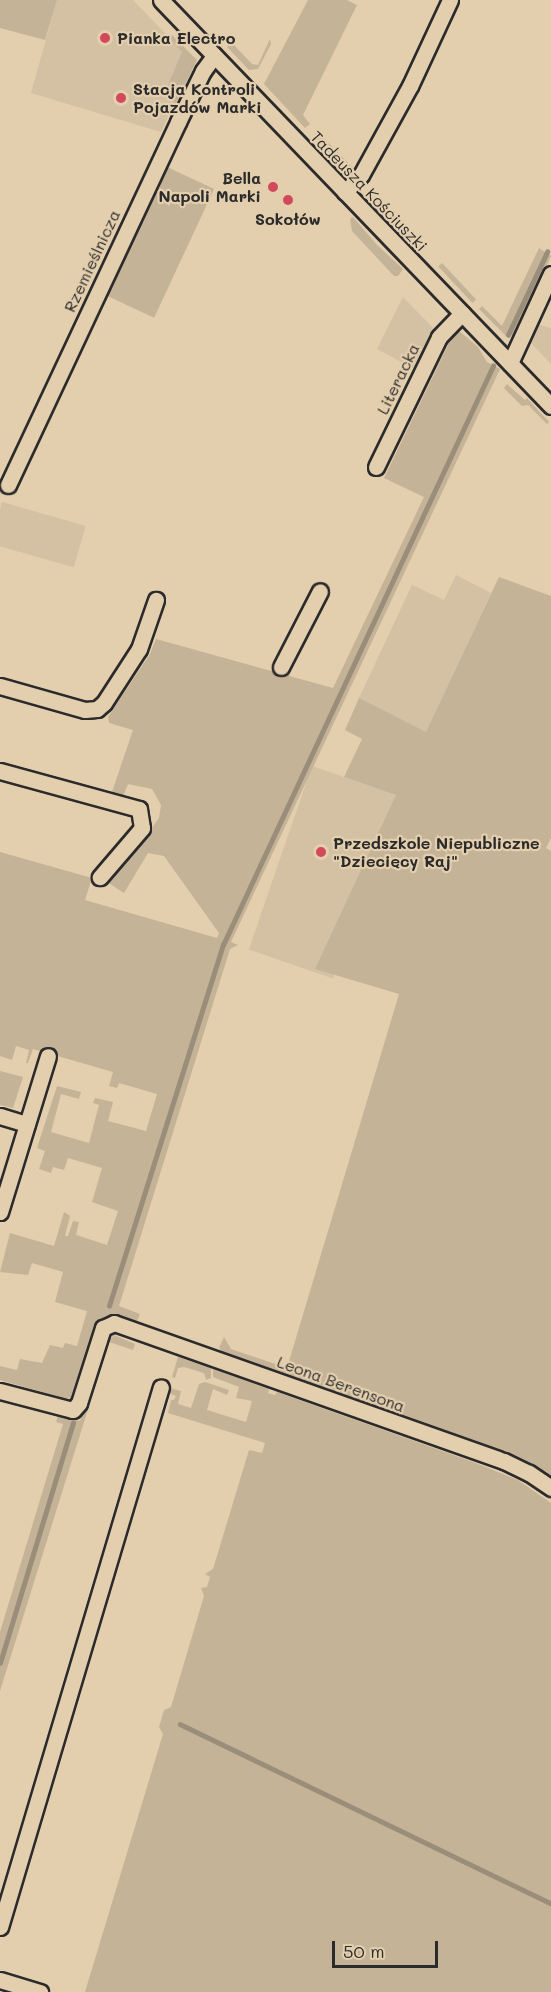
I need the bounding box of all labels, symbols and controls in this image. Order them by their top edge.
place label: Pianka Electro [117,28,235,48]
marker: Pianka Electro [98,31,112,45]
place label: Stacja Kontroli Pojazdów Marki [133,79,262,117]
marker: Stacja Kontroli Pojazdów Marki [114,91,128,105]
street label: Tadeusza Kościuszki [307,127,431,255]
place label: Bella Napoli Marki [159,168,261,206]
marker: Bella Napoli Marki [266,180,280,194]
marker: Sokołów [281,193,295,207]
street label: Rzemieślnicza [60,207,124,315]
place label: Sokołów [255,209,321,229]
street label: Literacka [373,341,423,417]
place label: Przedszkole Niepubliczne "Dziecięcy Raj" [333,833,540,871]
marker: Przedszkole Niepubliczne "Dziecięcy Raj" [314,845,328,859]
street label: Leona Berensona [275,1352,407,1416]
scale bar [335,1929,442,1967]
text: 50 m [343,1939,385,1963]

